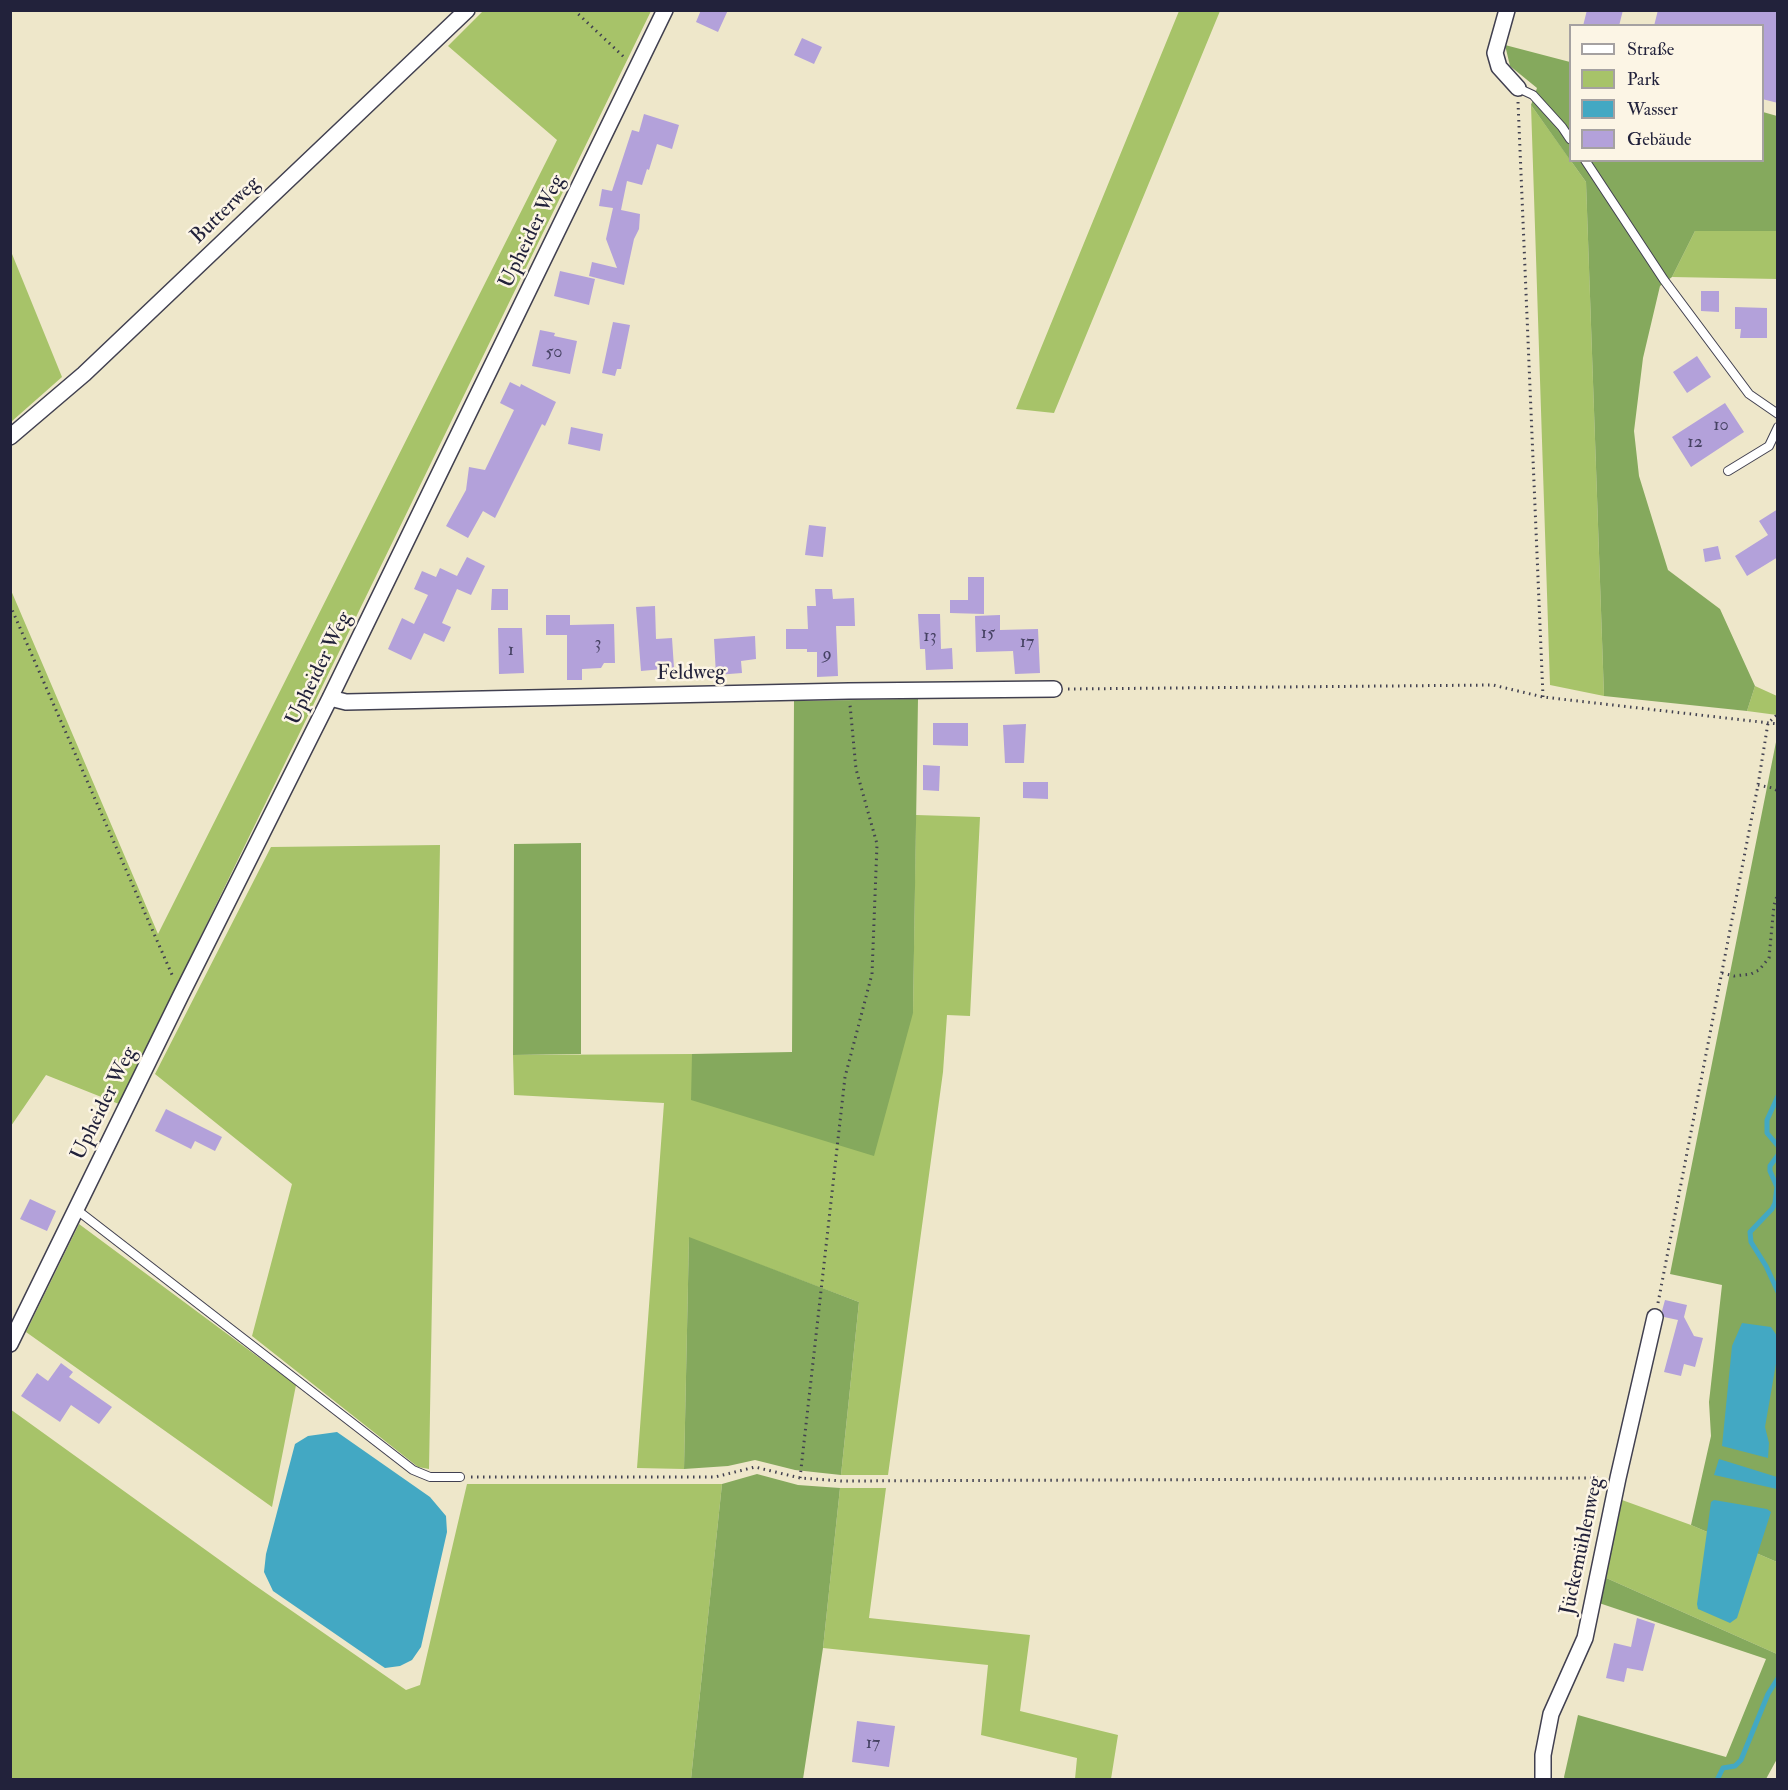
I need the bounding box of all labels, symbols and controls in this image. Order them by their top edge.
legend [1569,24,1764,162]
text: Straße [1627,38,1674,61]
text: Park [1627,68,1660,91]
text: Wasser [1627,98,1678,121]
text: Gebäude [1627,128,1692,151]
street label: Upheider Weg [495,171,571,293]
street label: Butterweg [186,172,266,250]
house number: 50 [546,342,562,364]
house number: 10 [1713,415,1729,437]
house number: 12 [1687,432,1703,454]
street label: Upheider Weg [282,608,358,730]
house number: 15 [981,623,995,645]
house number: 13 [923,626,937,648]
house number: 17 [1020,632,1034,654]
house number: 3 [595,633,601,655]
house number: 1 [508,640,514,662]
house number: 9 [822,644,832,666]
street label: Feldweg [656,661,726,687]
street label: Upheider Weg [67,1043,143,1165]
street label: Jückemühlenweg [1556,1475,1610,1617]
house number: 17 [866,1733,880,1755]

